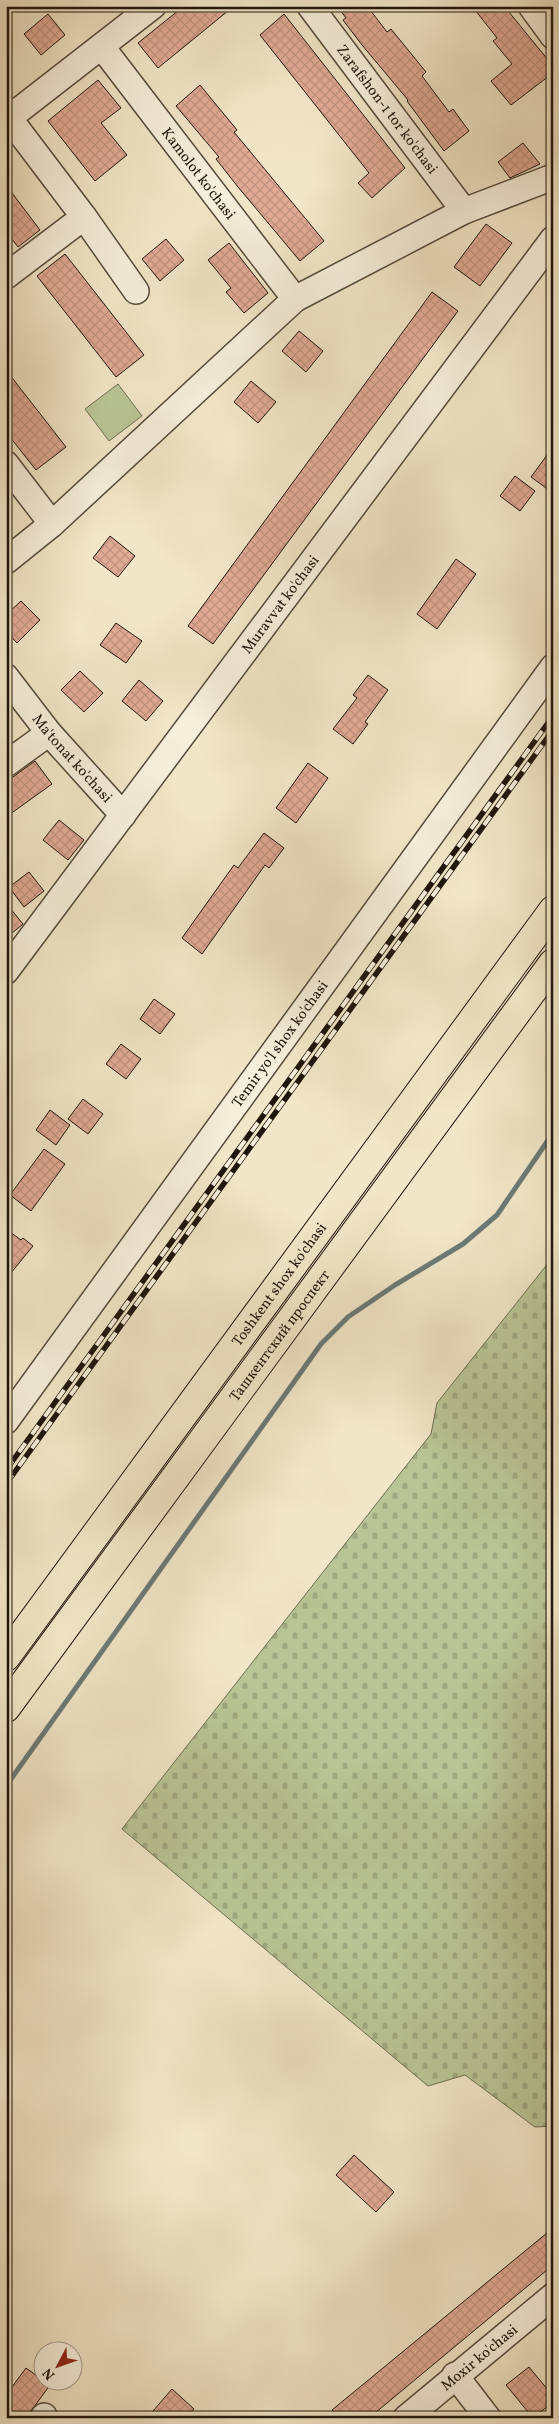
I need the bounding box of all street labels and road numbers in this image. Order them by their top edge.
street label: Zarafshon-1 tor ko'chasi [331,41,442,179]
street label: Kamolot ko'chasi [155,124,240,225]
street label: Muravvat ko'chasi [238,551,325,659]
street label: Ma'tonat ko'chasi [26,710,116,808]
street label: Temir yo'l shox ko'chasi [228,977,334,1113]
street label: Toshkent shox ko'chasi [228,1219,333,1351]
street label: Ташкентский проспект [225,1266,336,1407]
street label: Moxir ko'chasi [437,2320,523,2397]

